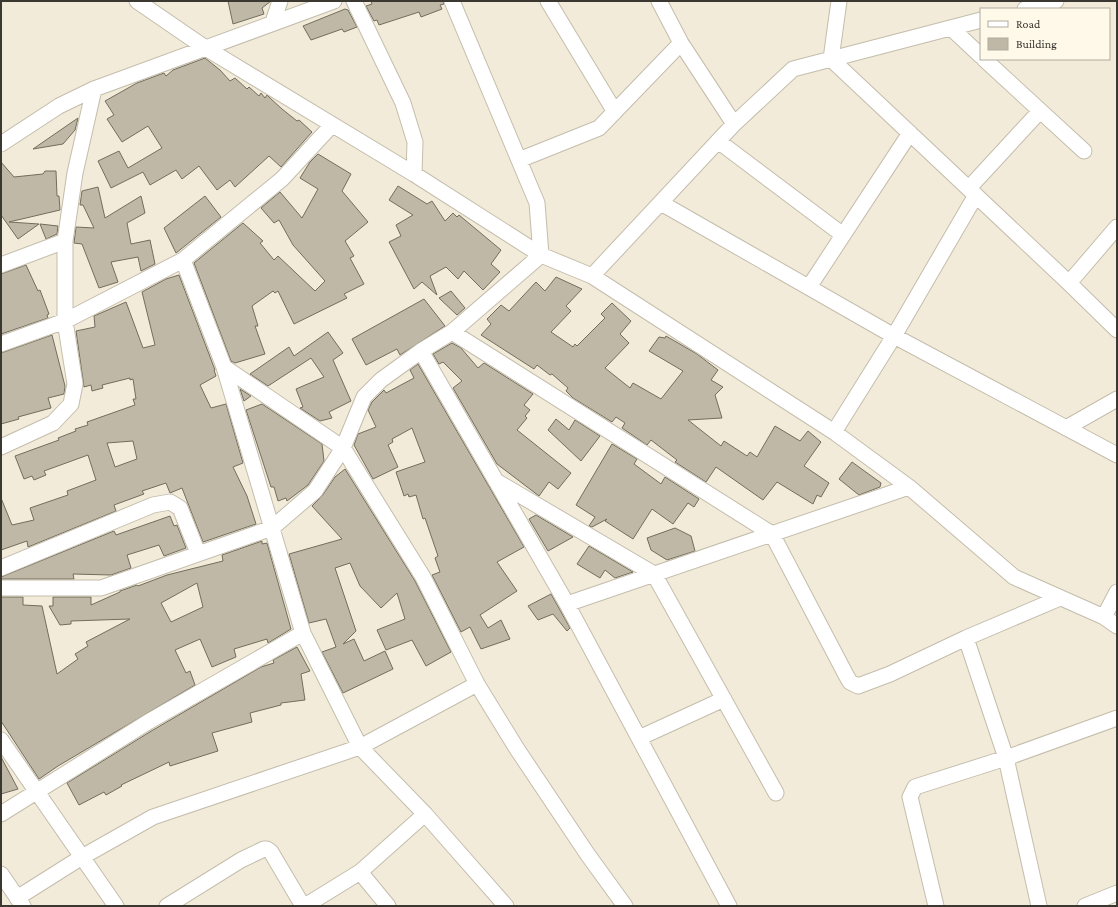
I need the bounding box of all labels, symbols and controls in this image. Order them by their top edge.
legend [980,8,1110,60]
text: Road [1016,17,1041,31]
text: Building [1016,37,1057,51]

